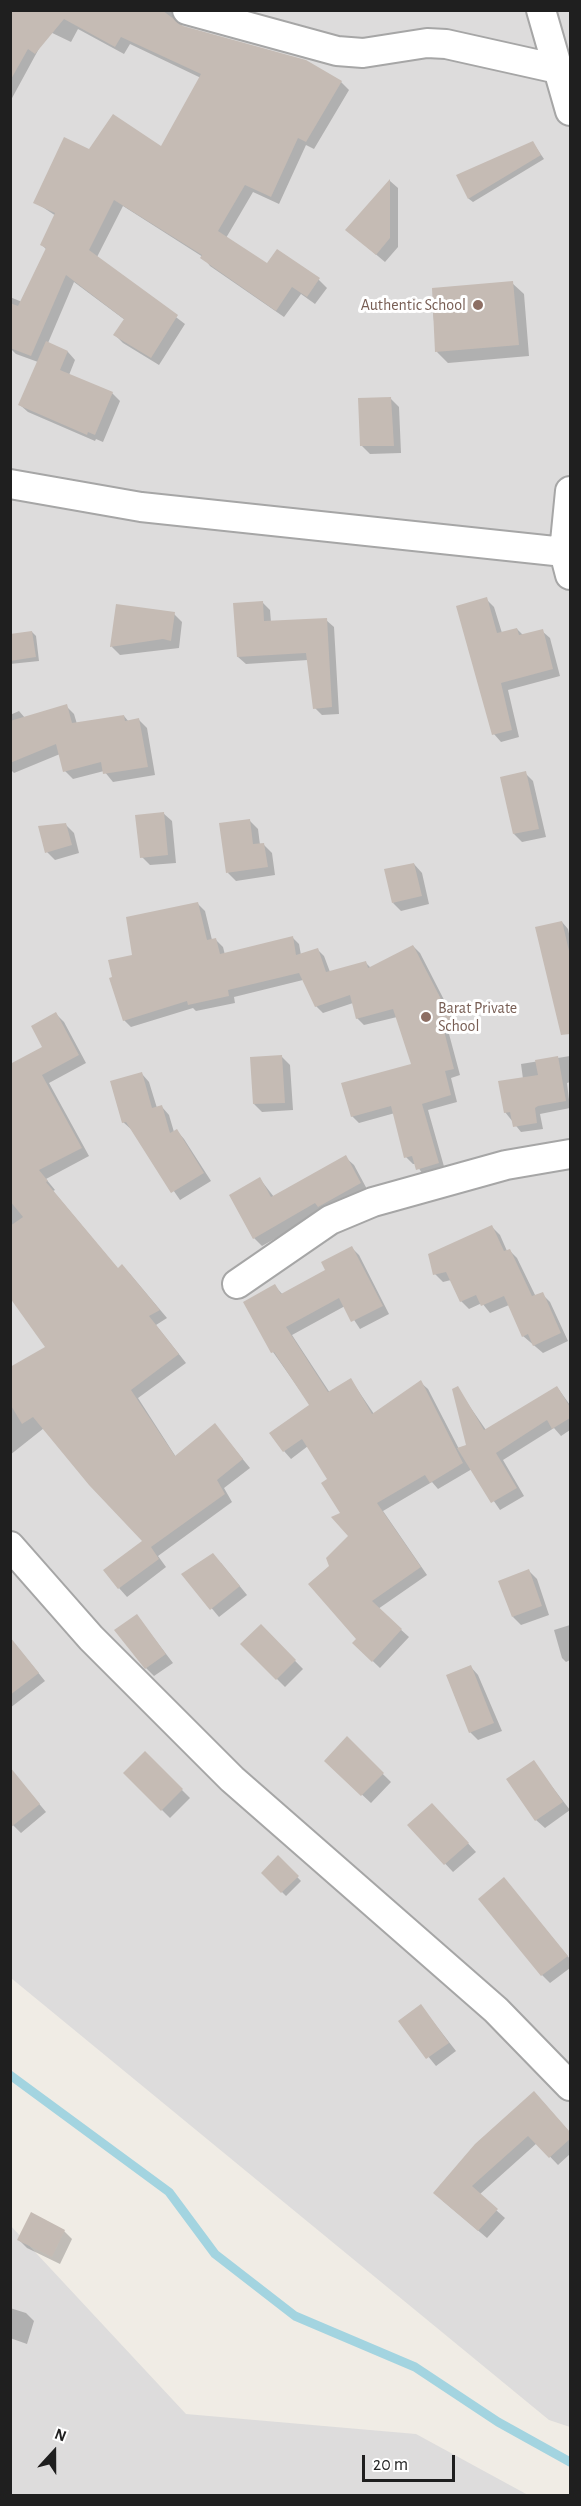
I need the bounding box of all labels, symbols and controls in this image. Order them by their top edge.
place label: Authentic School [361,295,466,315]
marker: Authentic School [471,298,485,312]
place label: Barat Private School [438,998,517,1036]
marker: Barat Private School [419,1010,433,1024]
north arrow [24,2422,84,2482]
text: N [52,2426,69,2445]
scale bar [365,2443,458,2481]
text: 20 m [373,2456,408,2474]

